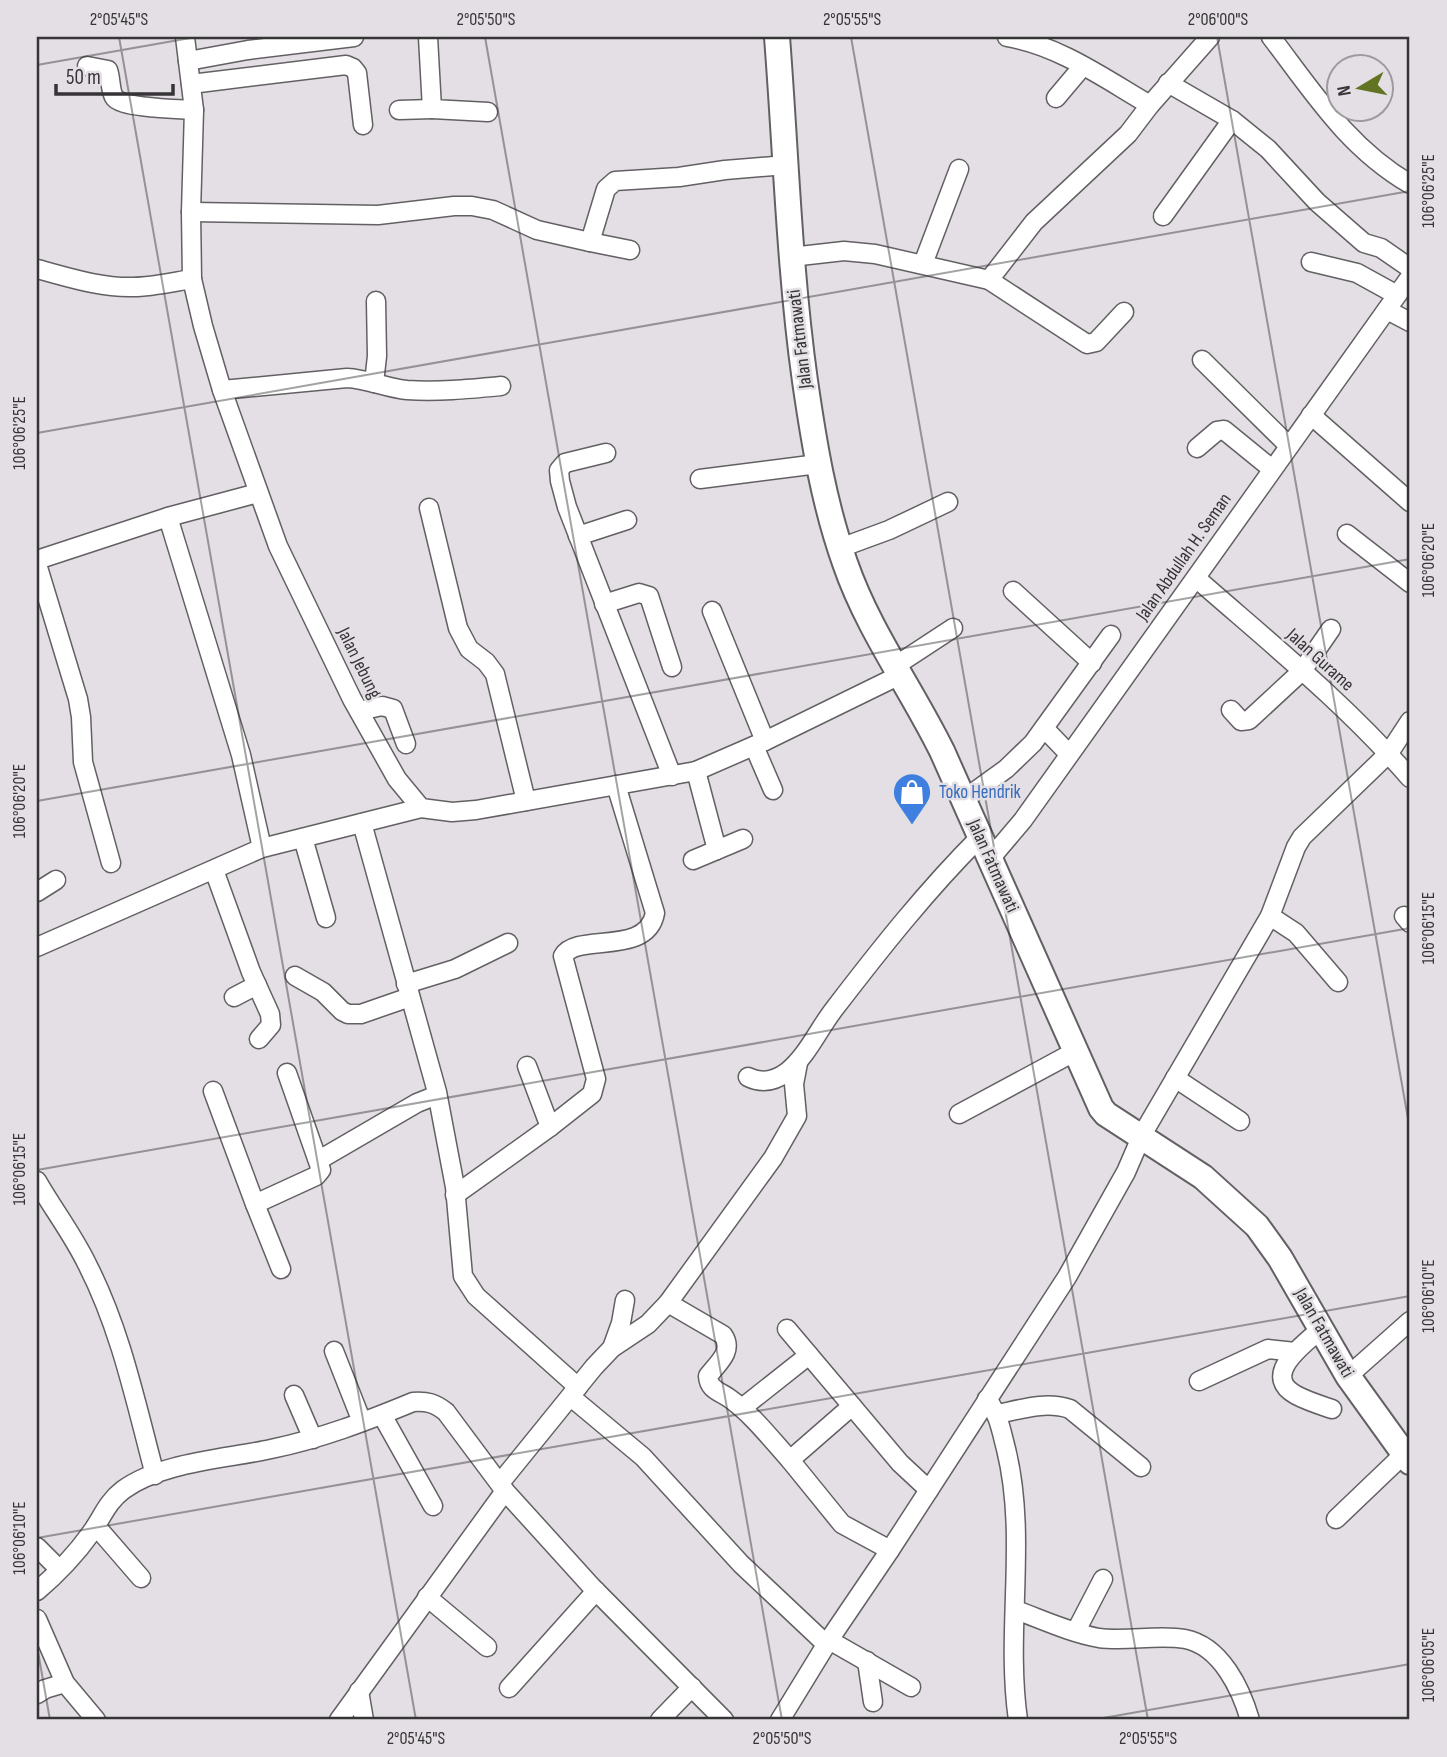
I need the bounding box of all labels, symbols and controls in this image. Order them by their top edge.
text: 2°05'45"S [90,9,149,30]
text: 2°05'50"S [456,9,516,30]
text: 2°05'55"S [823,9,881,30]
text: 2°06'00"S [1188,9,1249,30]
scale bar [56,52,173,96]
north arrow [1324,52,1394,122]
text: 50 m [66,65,101,90]
text: N [1333,84,1357,98]
text: 106°06'25"E [1418,154,1439,228]
street label: Jalan Fatmawati [783,288,818,391]
text: 106°06'25"E [9,396,30,470]
street label: Jalan Abdullah H. Seman [1131,489,1237,626]
text: 106°06'20"E [1418,523,1439,597]
street label: Jalan Jebung [332,623,386,703]
street label: Jalan Gurame [1281,623,1359,696]
text: 106°06'20"E [9,764,30,838]
shop icon: Toko Hendrik [891,771,933,826]
place label: Toko Hendrik [939,781,1022,804]
street label: Jalan Fatmawati [962,815,1024,916]
text: 106°06'15"E [1418,892,1439,964]
text: 106°06'15"E [9,1133,30,1205]
text: 106°06'10"E [1418,1259,1439,1333]
street label: Jalan Fatmawati [1289,1283,1359,1382]
text: 106°06'10"E [9,1501,30,1575]
text: 106°06'05"E [1418,1628,1439,1702]
text: 2°05'45"S [387,1728,446,1749]
text: 2°05'50"S [752,1728,812,1749]
text: 2°05'55"S [1119,1728,1177,1749]

